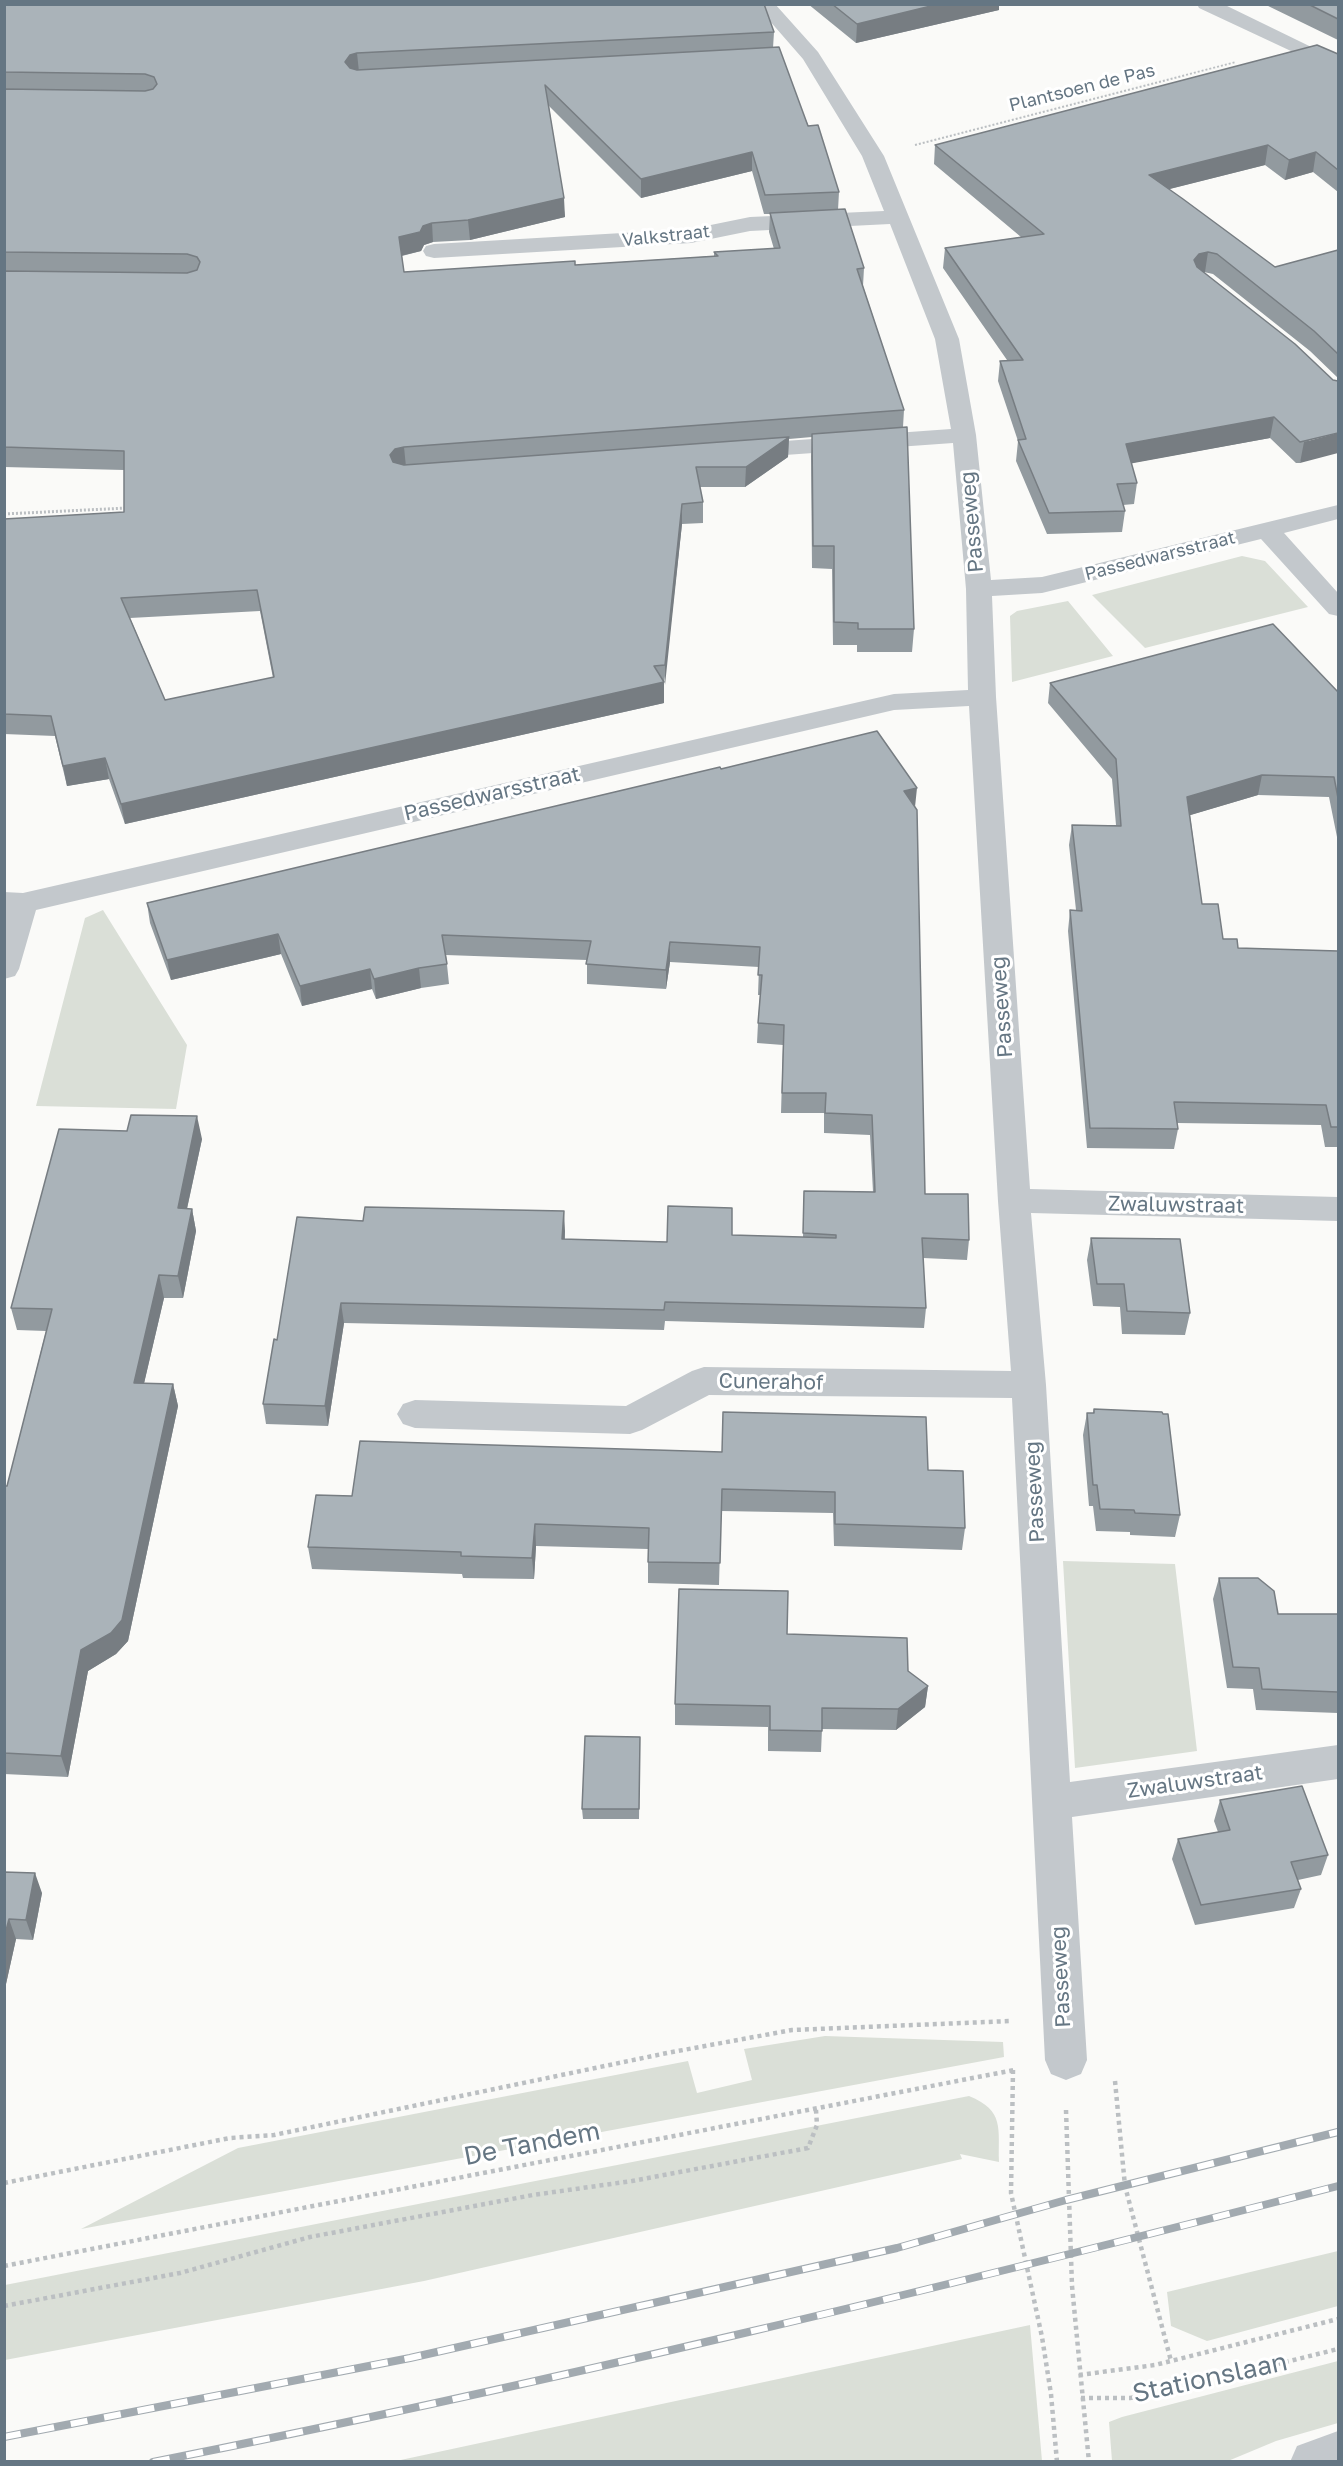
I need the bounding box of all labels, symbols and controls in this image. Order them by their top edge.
street label: Plantsoen de Pas [1007,59,1157,117]
street label: Valkstraat [621,221,711,251]
street label: Passeweg [955,470,989,574]
street label: Passedwarsstraat [1083,527,1237,585]
street label: Passedwarsstraat [401,761,583,827]
street label: Passeweg [986,955,1018,1059]
street label: Zwaluwstraat [1108,1191,1244,1219]
street label: Cunerahof [718,1368,824,1396]
street label: Passeweg [1020,1441,1050,1543]
street label: Zwaluwstraat [1126,1760,1264,1804]
street label: Passeweg [1046,1926,1076,2028]
street label: De Tandem [461,2115,603,2173]
street label: Stationslaan [1130,2346,1290,2410]

